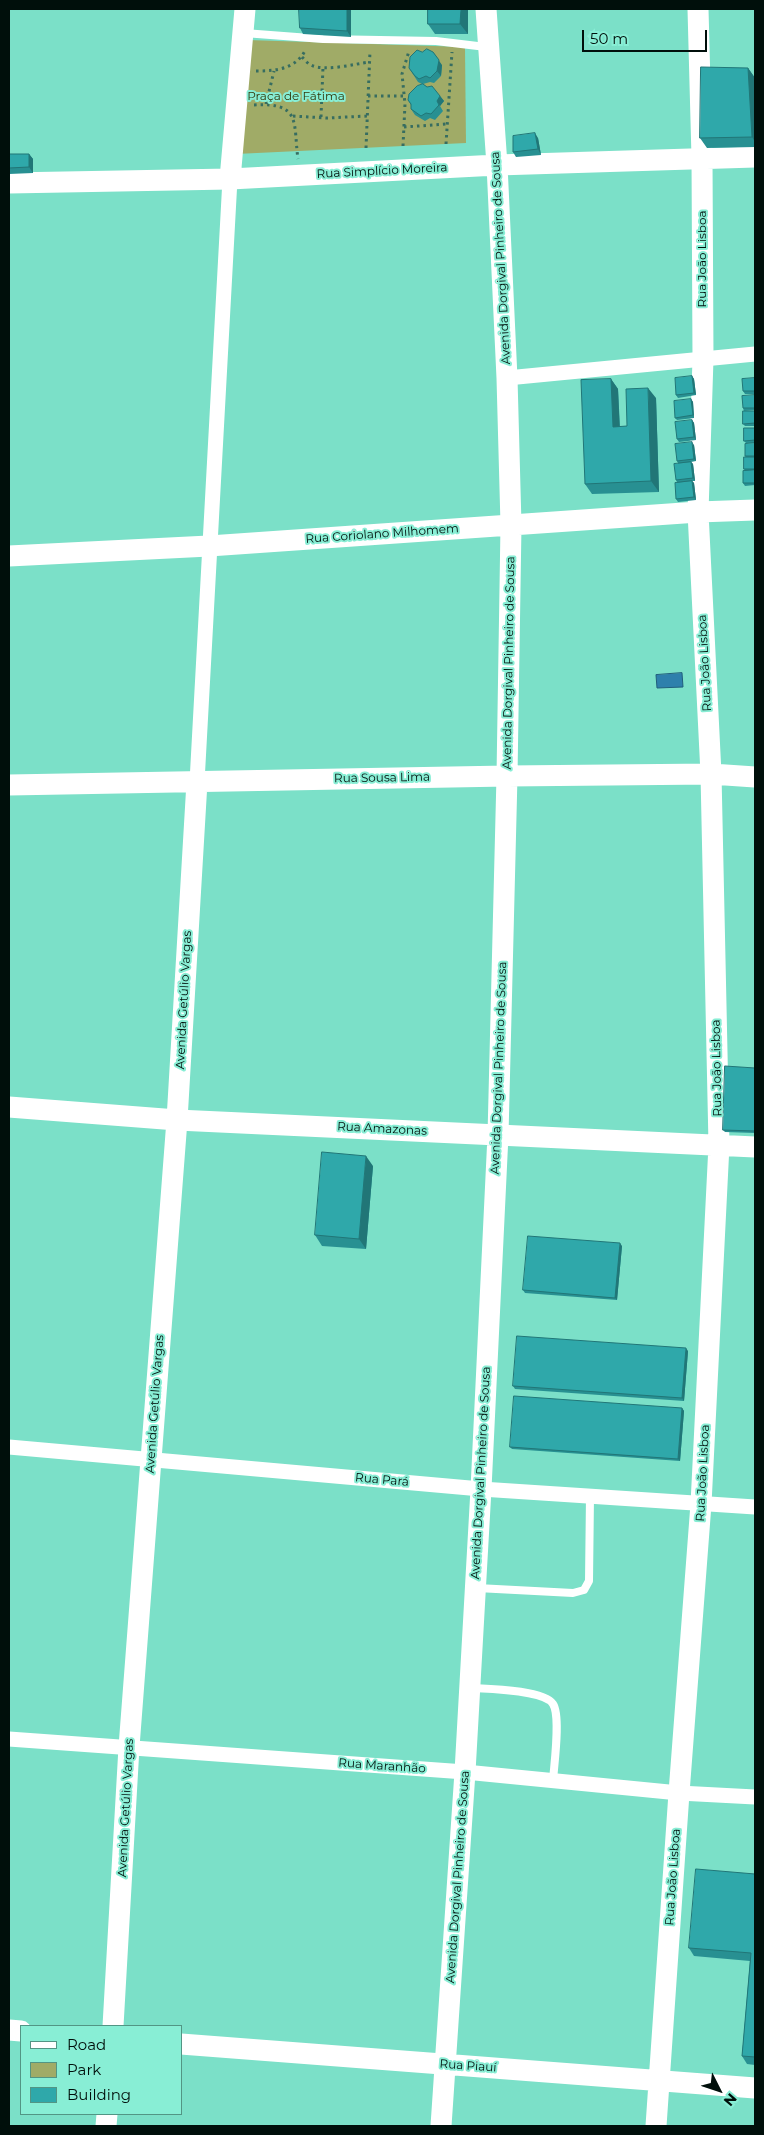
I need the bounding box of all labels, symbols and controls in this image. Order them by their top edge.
scale bar [584,20,709,52]
text: 50 m [590,29,628,48]
park label: Praça de Fátima [247,89,345,103]
street label: Avenida Dorgival Pinheiro de Sousa [488,151,514,365]
street label: Rua Simplício Moreira [316,160,448,182]
street label: Rua João Lisboa [695,210,709,308]
street label: Rua Coriolano Milhomem [305,521,459,547]
street label: Avenida Dorgival Pinheiro de Sousa [500,556,518,770]
street label: Rua João Lisboa [695,614,715,712]
street label: Rua Sousa Lima [334,770,430,786]
street label: Avenida Getúlio Vargas [173,930,195,1070]
street label: Avenida Dorgival Pinheiro de Sousa [488,961,510,1175]
street label: Rua João Lisboa [709,1019,725,1117]
street label: Rua Amazonas [337,1119,427,1139]
street label: Avenida Getúlio Vargas [143,1334,167,1474]
street label: Avenida Dorgival Pinheiro de Sousa [468,1366,494,1580]
street label: Rua João Lisboa [693,1424,713,1522]
street label: Rua Pará [355,1470,409,1490]
street label: Avenida Getúlio Vargas [115,1738,137,1878]
street label: Rua Maranhão [338,1756,426,1776]
street label: Avenida Dorgival Pinheiro de Sousa [443,1770,473,1984]
street label: Rua João Lisboa [662,1828,684,1926]
legend [20,2025,182,2115]
text: Road [67,2035,106,2054]
street label: Rua Piauí [439,2057,497,2075]
text: Park [67,2060,101,2079]
north arrow [694,2065,744,2115]
text: Building [67,2085,131,2104]
text: N [720,2090,741,2110]

